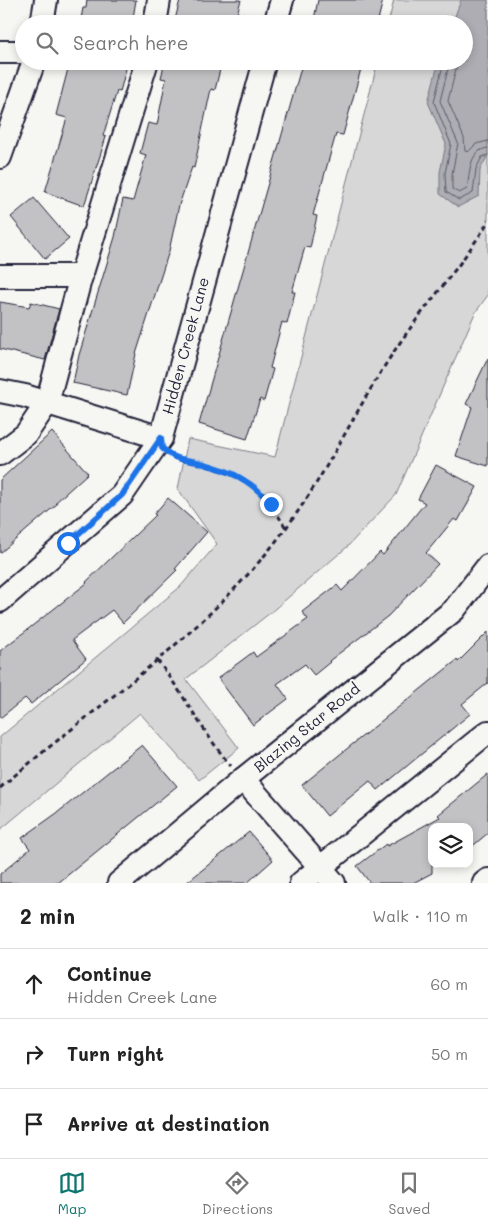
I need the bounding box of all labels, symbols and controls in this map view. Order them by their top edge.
search box [15,15,473,70]
icon: search [33,29,61,57]
text: Search here [73,30,189,55]
street label: Hidden Creek Lane [157,275,213,416]
route end [260,493,283,516]
route start [57,532,80,555]
street label: Blazing Star Road [249,678,364,776]
map controls [428,823,473,868]
button: layers [428,823,473,868]
text: 2 min [20,902,75,929]
text: Walk · 110 m [372,905,468,926]
text: Continue [67,961,152,986]
icon: ahead [20,970,48,998]
text: 60 m [431,973,468,994]
text: Hidden Creek Lane [67,986,218,1007]
icon: right [20,1040,48,1068]
text: Turn right [67,1041,164,1066]
text: 50 m [431,1043,468,1064]
icon: arrive [20,1110,48,1138]
text: Arrive at destination [67,1111,270,1136]
tab: Map [58,1169,86,1218]
tab: Directions [202,1169,273,1218]
tab: Saved [389,1169,430,1218]

